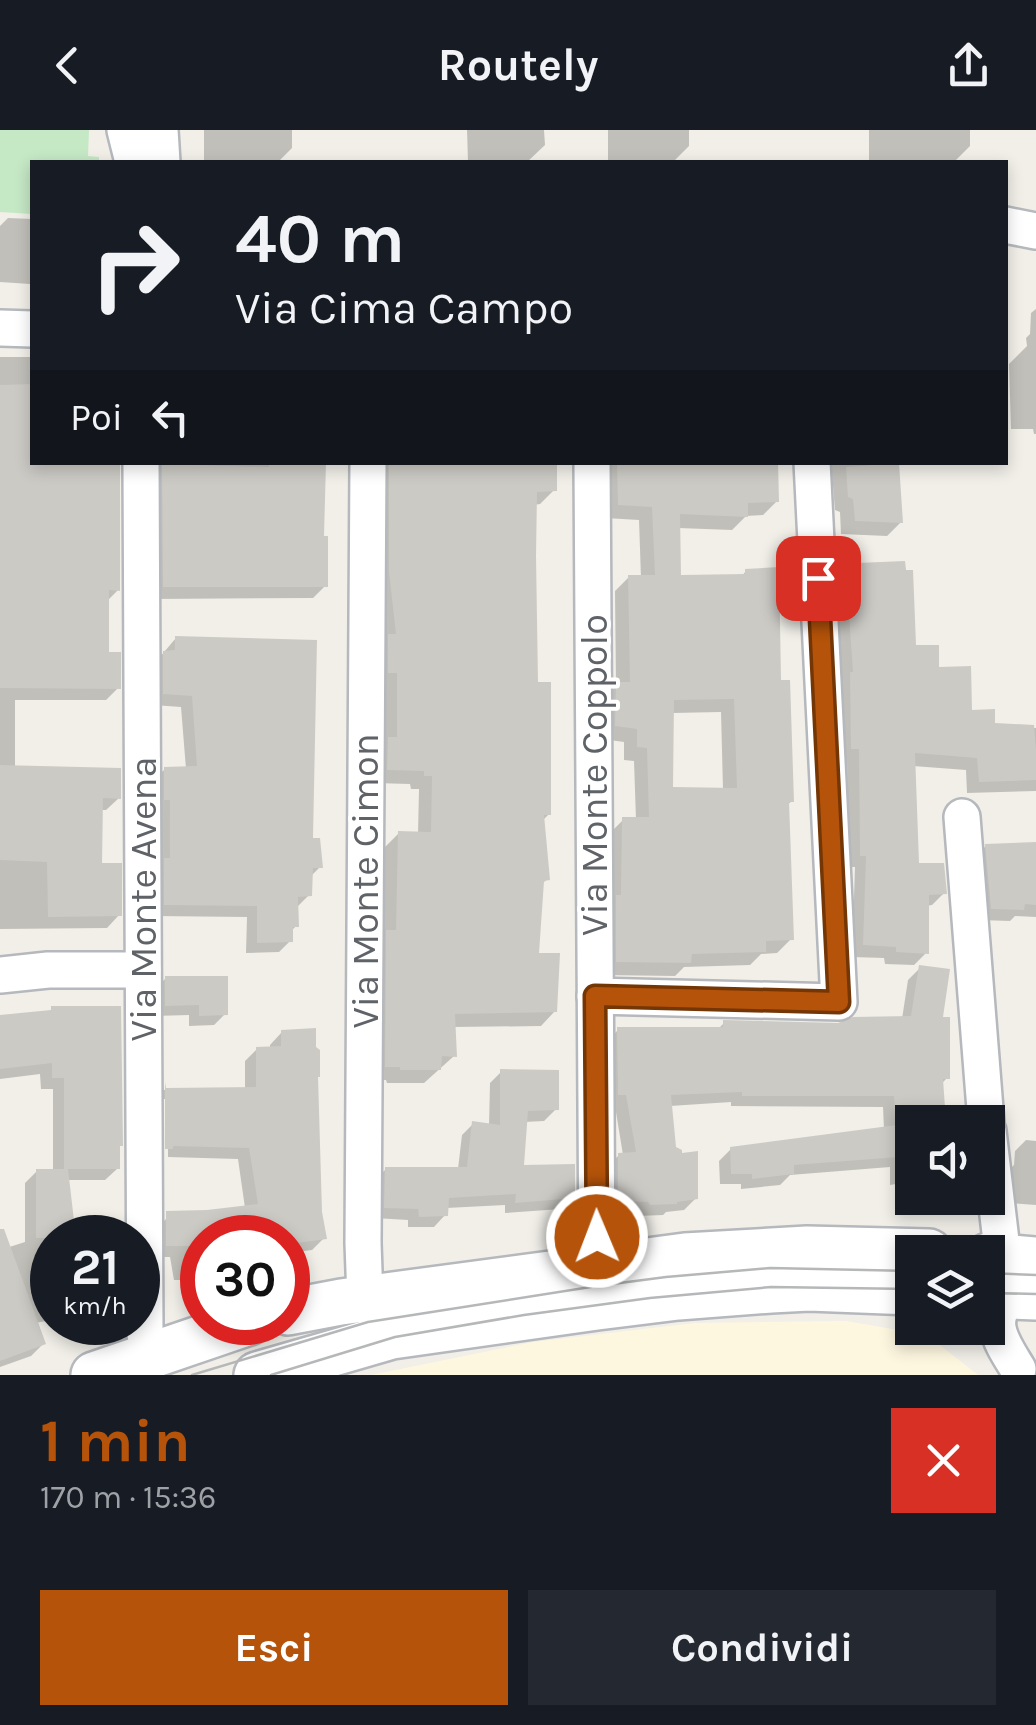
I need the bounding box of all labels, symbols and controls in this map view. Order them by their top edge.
icon: back [40,38,95,93]
icon: share [941,38,996,93]
text: Routely [438,39,598,91]
text: 40 m [235,198,405,280]
icon: right [70,200,200,330]
text: Via Cima Campo [235,282,573,334]
icon: left [143,390,198,445]
text: Poi [70,395,123,440]
pin [776,536,861,621]
icon: arrive [791,551,846,606]
street label: Via Monte Coppolo [572,614,617,936]
street label: Via Monte Cimon [343,733,388,1029]
street label: Via Monte Avena [121,757,166,1041]
map controls [895,1105,1005,1345]
button: sound [895,1105,1005,1215]
position arrow [545,1185,649,1289]
speed limit sign: 30 [180,1215,310,1345]
button: layers [895,1235,1005,1345]
text: 21 [71,1238,119,1297]
text: km/h [63,1291,127,1320]
text: 1 min [40,1406,191,1476]
button: close [891,1408,996,1513]
text: 170 m · 15:36 [40,1479,216,1516]
button: Esci [40,1590,508,1705]
button: Condividi [528,1590,996,1705]

